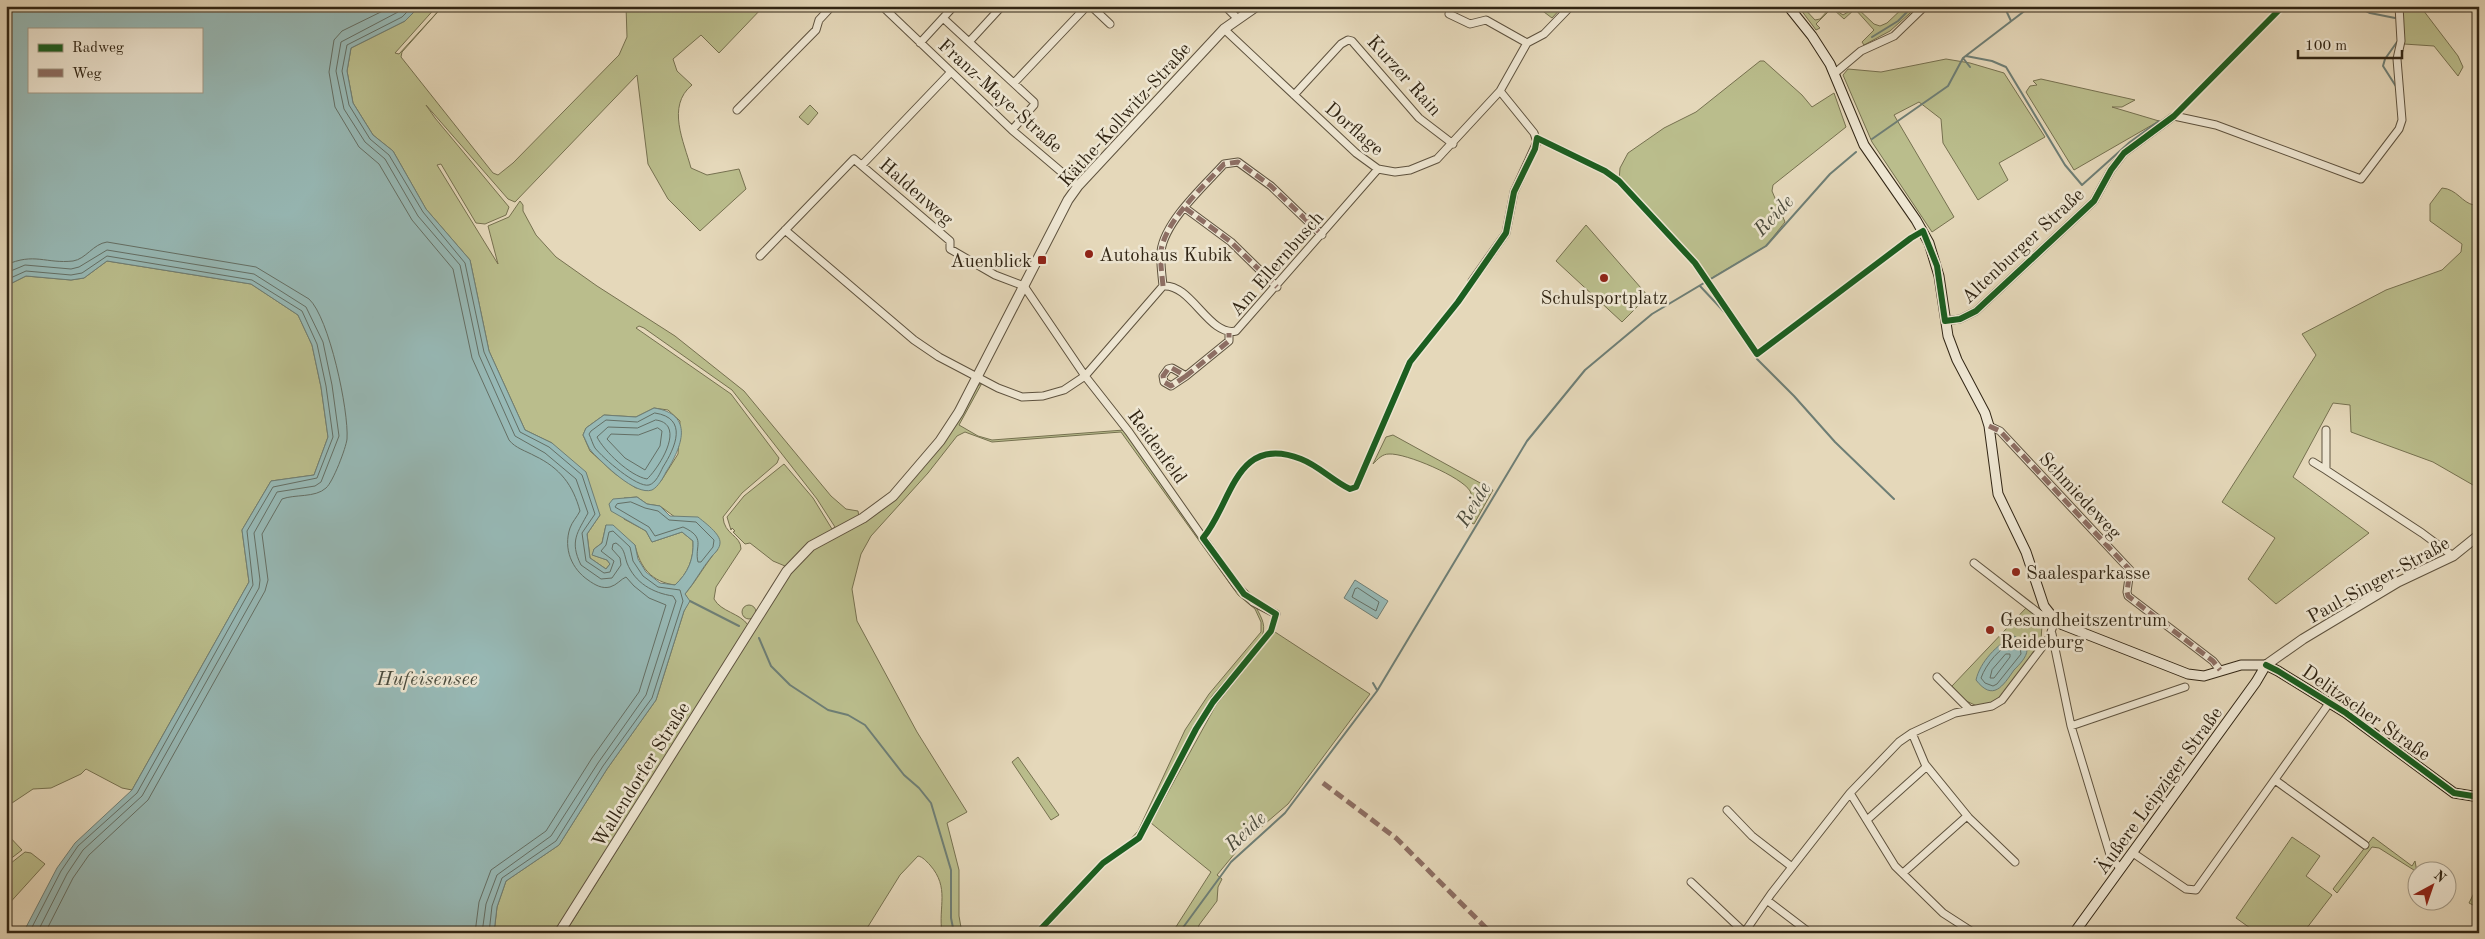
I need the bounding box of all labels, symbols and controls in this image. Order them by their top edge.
legend [28,28,202,92]
scale bar [2298,28,2401,60]
street label: Kurzer Rain [1362,33,1444,121]
street label: Franz-Maye-Straße [934,36,1065,157]
text: 100 m [2305,39,2347,54]
street label: Käthe-Kollwitz-Straße [1056,40,1195,191]
text: Radweg [72,41,124,56]
text: Weg [72,67,102,82]
street label: Dorflage [1321,100,1386,160]
street label: Haldenweg [875,156,957,230]
street label: Altenburger Straße [1959,186,2088,308]
water label: Reide [1750,192,1798,242]
street label: Am Ellernbusch [1227,209,1328,321]
place label: Autohaus Kubik [1099,247,1233,266]
marker: Autohaus Kubik [1083,248,1095,260]
place label: Auenblick [950,253,1032,272]
marker: Auenblick [1036,254,1048,266]
marker: Schulsportplatz [1598,272,1610,284]
place label: Schulsportplatz [1541,290,1668,309]
street label: Reidenfeld [1123,407,1189,488]
street label: Schmiedeweg [2034,450,2124,544]
water label: Reide [1453,479,1496,532]
street label: Paul-Singer-Straße [2305,534,2453,628]
place label: Saalesparkasse [2026,565,2150,584]
marker: Saalesparkasse [2010,566,2022,578]
place label: Gesundheitszentrum Reideburg [2000,612,2167,653]
marker: Gesundheitszentrum Reideburg [1984,624,1996,636]
street label: Delitzscher Straße [2298,663,2433,765]
water label: Hufeisensee [375,670,478,690]
street label: Wallendorfer Straße [590,699,694,851]
street label: Äußere Leipziger Straße [2091,703,2227,879]
water label: Reide [1221,809,1271,857]
north arrow [2408,862,2458,912]
text: N [2431,868,2449,886]

